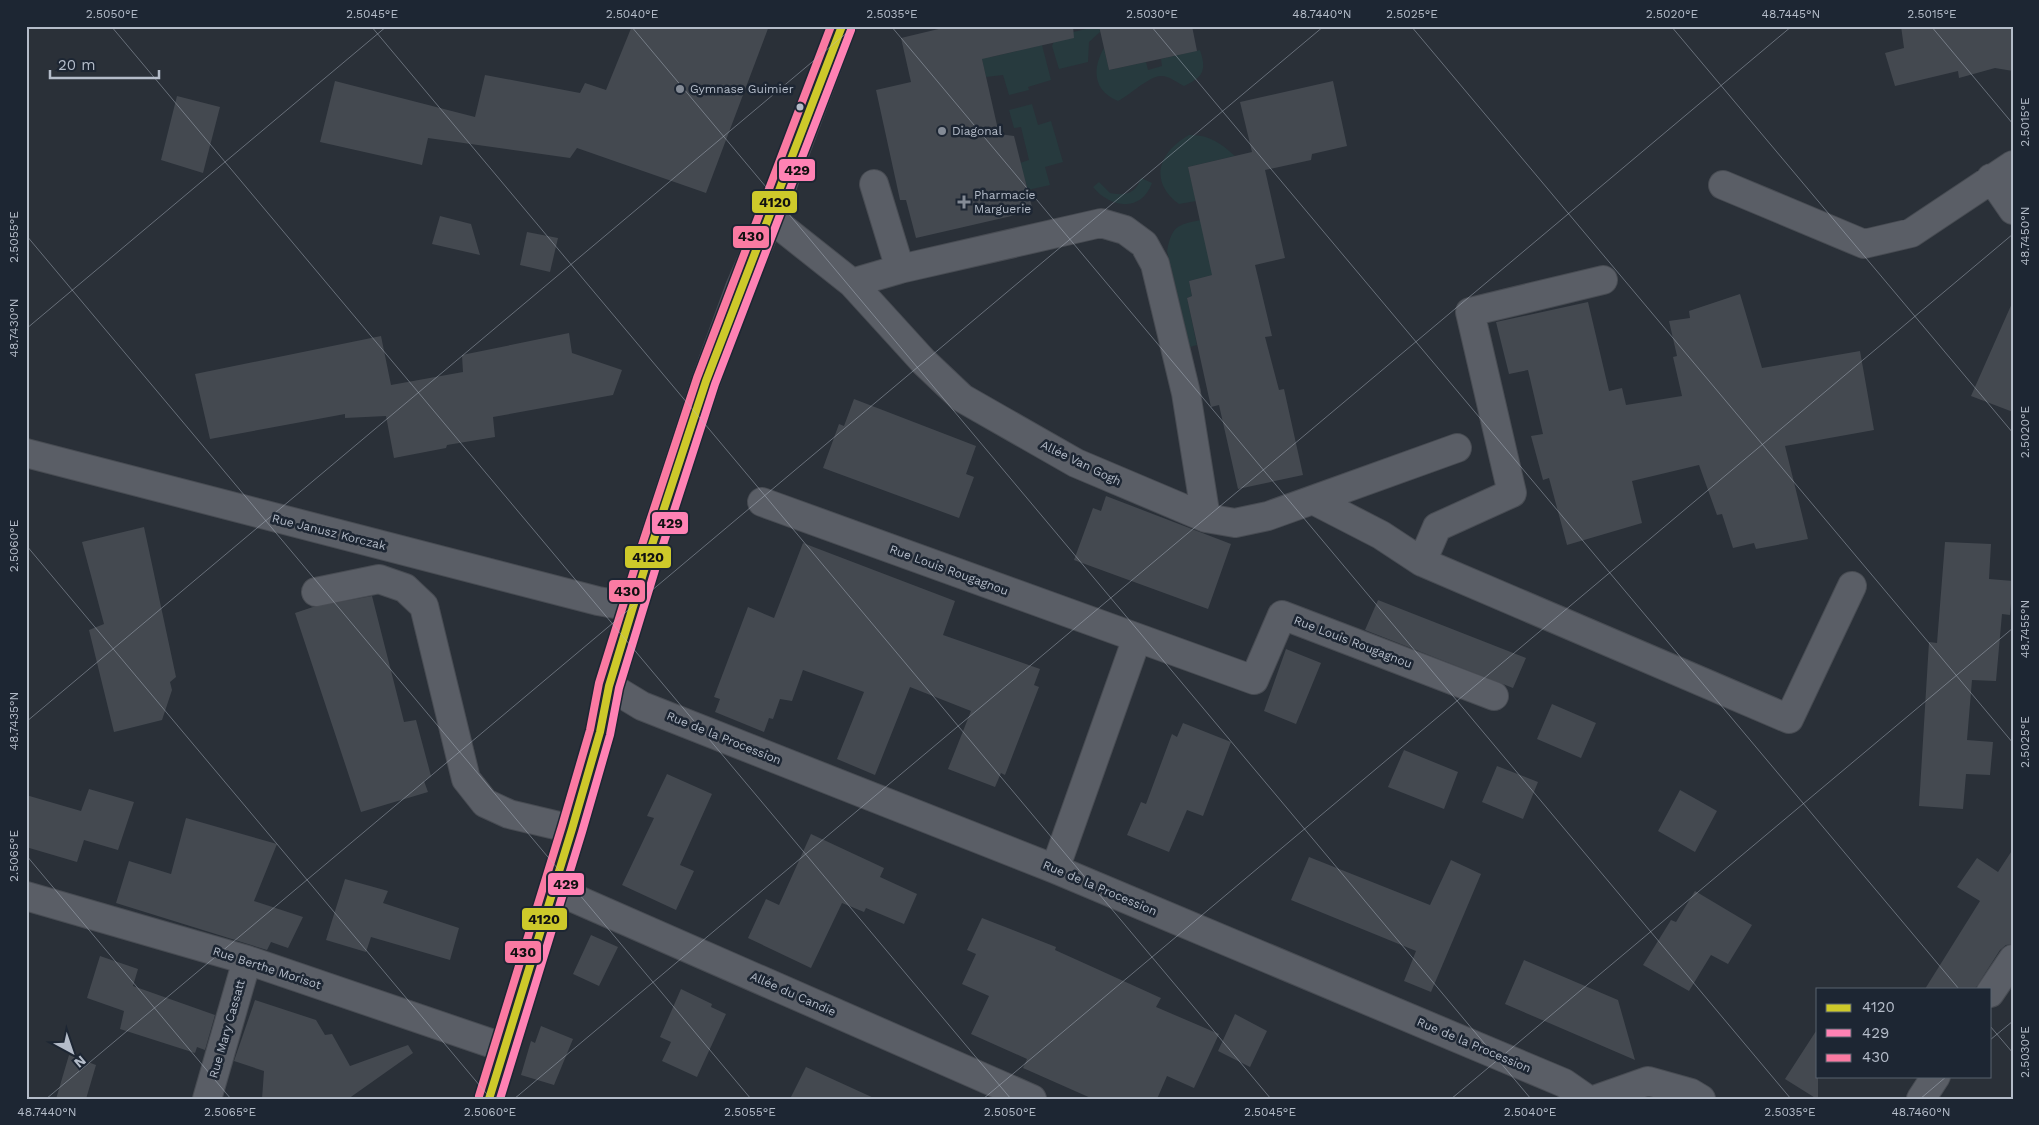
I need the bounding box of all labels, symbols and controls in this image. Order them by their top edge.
text: 2.5050°E [86,7,138,21]
text: 2.5045°E [346,7,398,21]
text: 2.5040°E [606,7,659,21]
text: 2.5035°E [866,7,918,21]
text: 2.5030°E [1126,7,1178,21]
text: 48.7440°N [1292,7,1352,21]
text: 2.5025°E [1386,7,1438,21]
text: 2.5020°E [1646,7,1698,21]
text: 48.7445°N [1762,7,1820,21]
text: 2.5015°E [1907,7,1957,21]
scale bar [50,48,159,80]
text: 20 m [58,56,96,74]
place label: Gymnase Guimier [690,82,794,96]
marker: Gymnase Guimier [674,83,686,95]
text: 2.5015°E [2018,97,2032,147]
unlabelled marker [795,102,805,112]
place label: Diagonal [952,124,1002,138]
marker: Diagonal [936,125,948,137]
line badge: 429 [778,158,816,182]
text: 429 [784,162,810,178]
place label: Pharmacie Marguerie [974,188,1036,216]
line badge: 4120 [751,190,798,214]
text: 4120 [759,194,791,210]
marker: Pharmacie Marguerie [958,196,970,208]
text: 48.7450°N [2018,207,2032,265]
text: 2.5055°E [7,211,21,263]
line badge: 430 [732,225,770,249]
text: 430 [738,228,764,244]
text: 48.7430°N [7,299,21,357]
text: 2.5020°E [2018,406,2032,458]
street label: Allée Van Gogh [1038,437,1124,489]
street label: Rue Janusz Korczak [271,511,388,553]
line badge: 429 [651,511,689,535]
text: 429 [657,515,683,531]
text: 2.5060°E [7,519,21,572]
street label: Rue Louis Rougagnou [888,542,1010,598]
line badge: 4120 [624,545,672,569]
text: 4120 [632,549,664,565]
line badge: 430 [608,579,646,603]
text: 430 [614,583,640,599]
text: 48.7455°N [2018,600,2032,658]
street label: Rue Louis Rougagnou [1292,613,1414,671]
text: 48.7435°N [7,692,21,750]
street label: Rue de la Procession [665,709,783,767]
text: 2.5025°E [2018,716,2032,768]
text: 2.5065°E [7,830,21,882]
street label: Rue de la Procession [1041,858,1159,918]
line badge: 429 [547,872,585,896]
text: 429 [553,876,579,892]
line badge: 4120 [521,907,568,931]
text: 4120 [528,911,560,927]
line badge: 430 [504,940,542,964]
street label: Rue Berthe Morisot [211,944,323,992]
text: 430 [510,944,536,960]
street label: Allée du Candie [748,969,838,1019]
street label: Rue Mary Cassatt [206,978,248,1080]
legend [1816,988,1992,1078]
text: 4120 [1862,998,1895,1016]
street label: Rue de la Procession [1415,1015,1533,1075]
text: 429 [1862,1024,1889,1042]
text: 2.5030°E [2018,1026,2032,1078]
north arrow [48,1028,98,1078]
text: 430 [1862,1048,1889,1066]
text: N [71,1052,89,1071]
text: 48.7440°N [17,1105,77,1119]
text: 2.5065°E [204,1105,256,1119]
text: 2.5060°E [464,1105,517,1119]
text: 2.5055°E [724,1105,776,1119]
text: 2.5050°E [984,1105,1036,1119]
text: 2.5045°E [1244,1105,1296,1119]
text: 2.5040°E [1504,1105,1557,1119]
text: 2.5035°E [1764,1105,1816,1119]
text: 48.7460°N [1891,1105,1951,1119]

